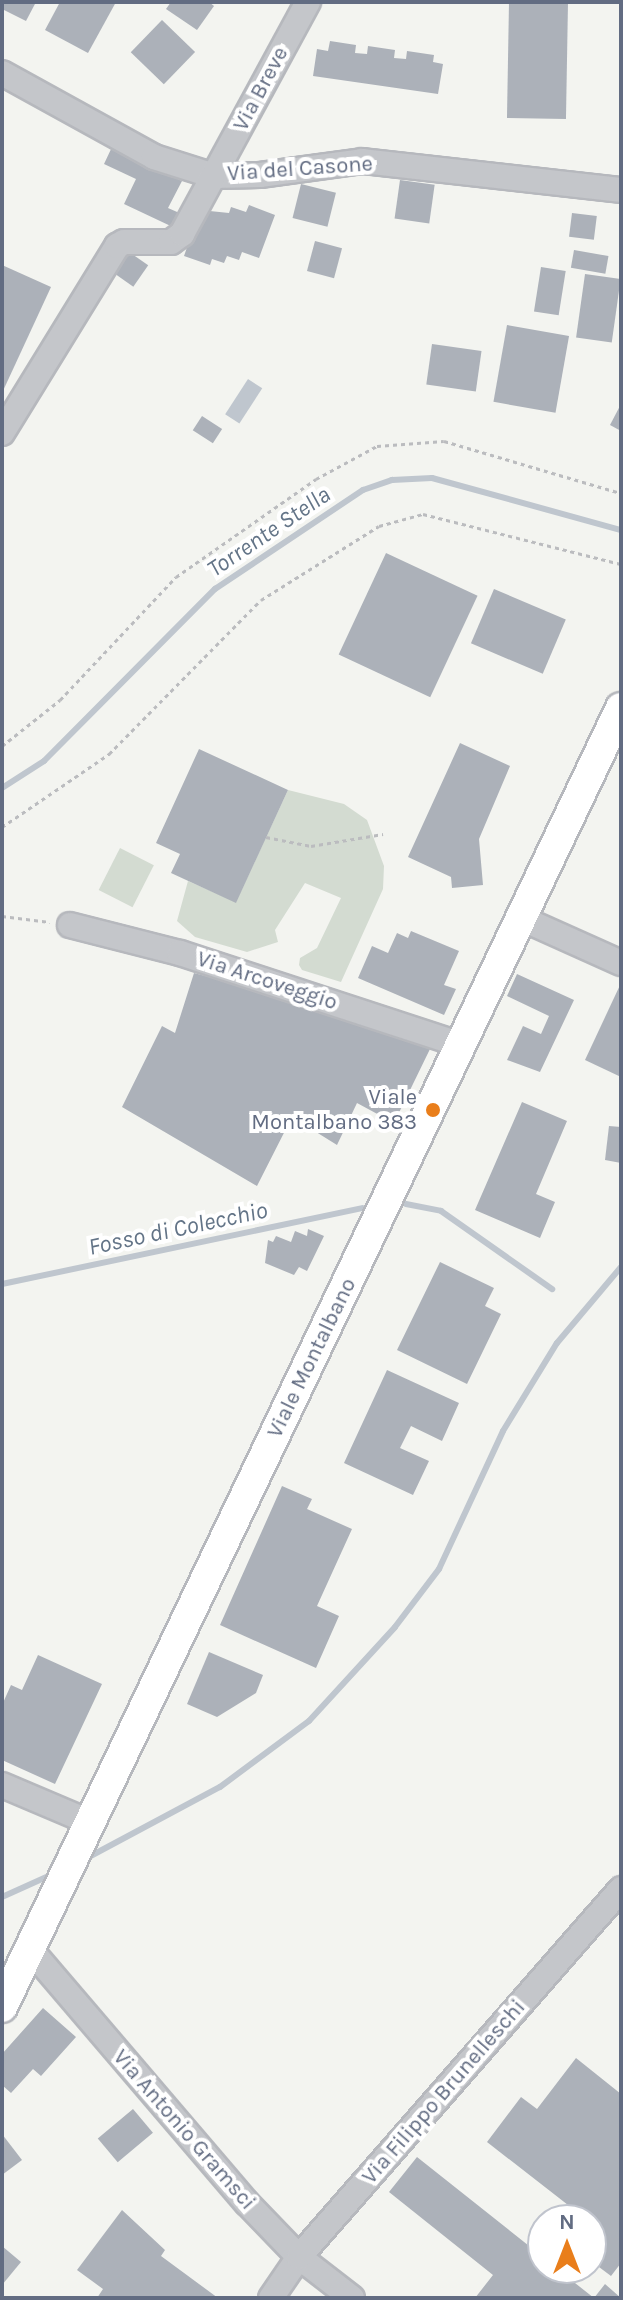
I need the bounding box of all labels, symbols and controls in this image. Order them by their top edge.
street label: Via Breve [228,42,294,136]
street label: Via del Casone [226,151,374,187]
water label: Torrente Stella [202,480,336,584]
street label: Via Arcoveggio [193,946,341,1016]
place label: Viale Montalbano 383 [251,1084,417,1136]
marker: Viale Montalbano 383 [424,1101,442,1119]
water label: Fosso di Colecchio [86,1196,270,1262]
street label: Viale Montalbano [262,1274,362,1442]
street label: Via Filippo Brunelleschi [357,1994,531,2190]
street label: Via Antonio Gramsci [107,2044,261,2216]
north arrow [527,2204,607,2284]
text: N [559,2209,575,2235]

